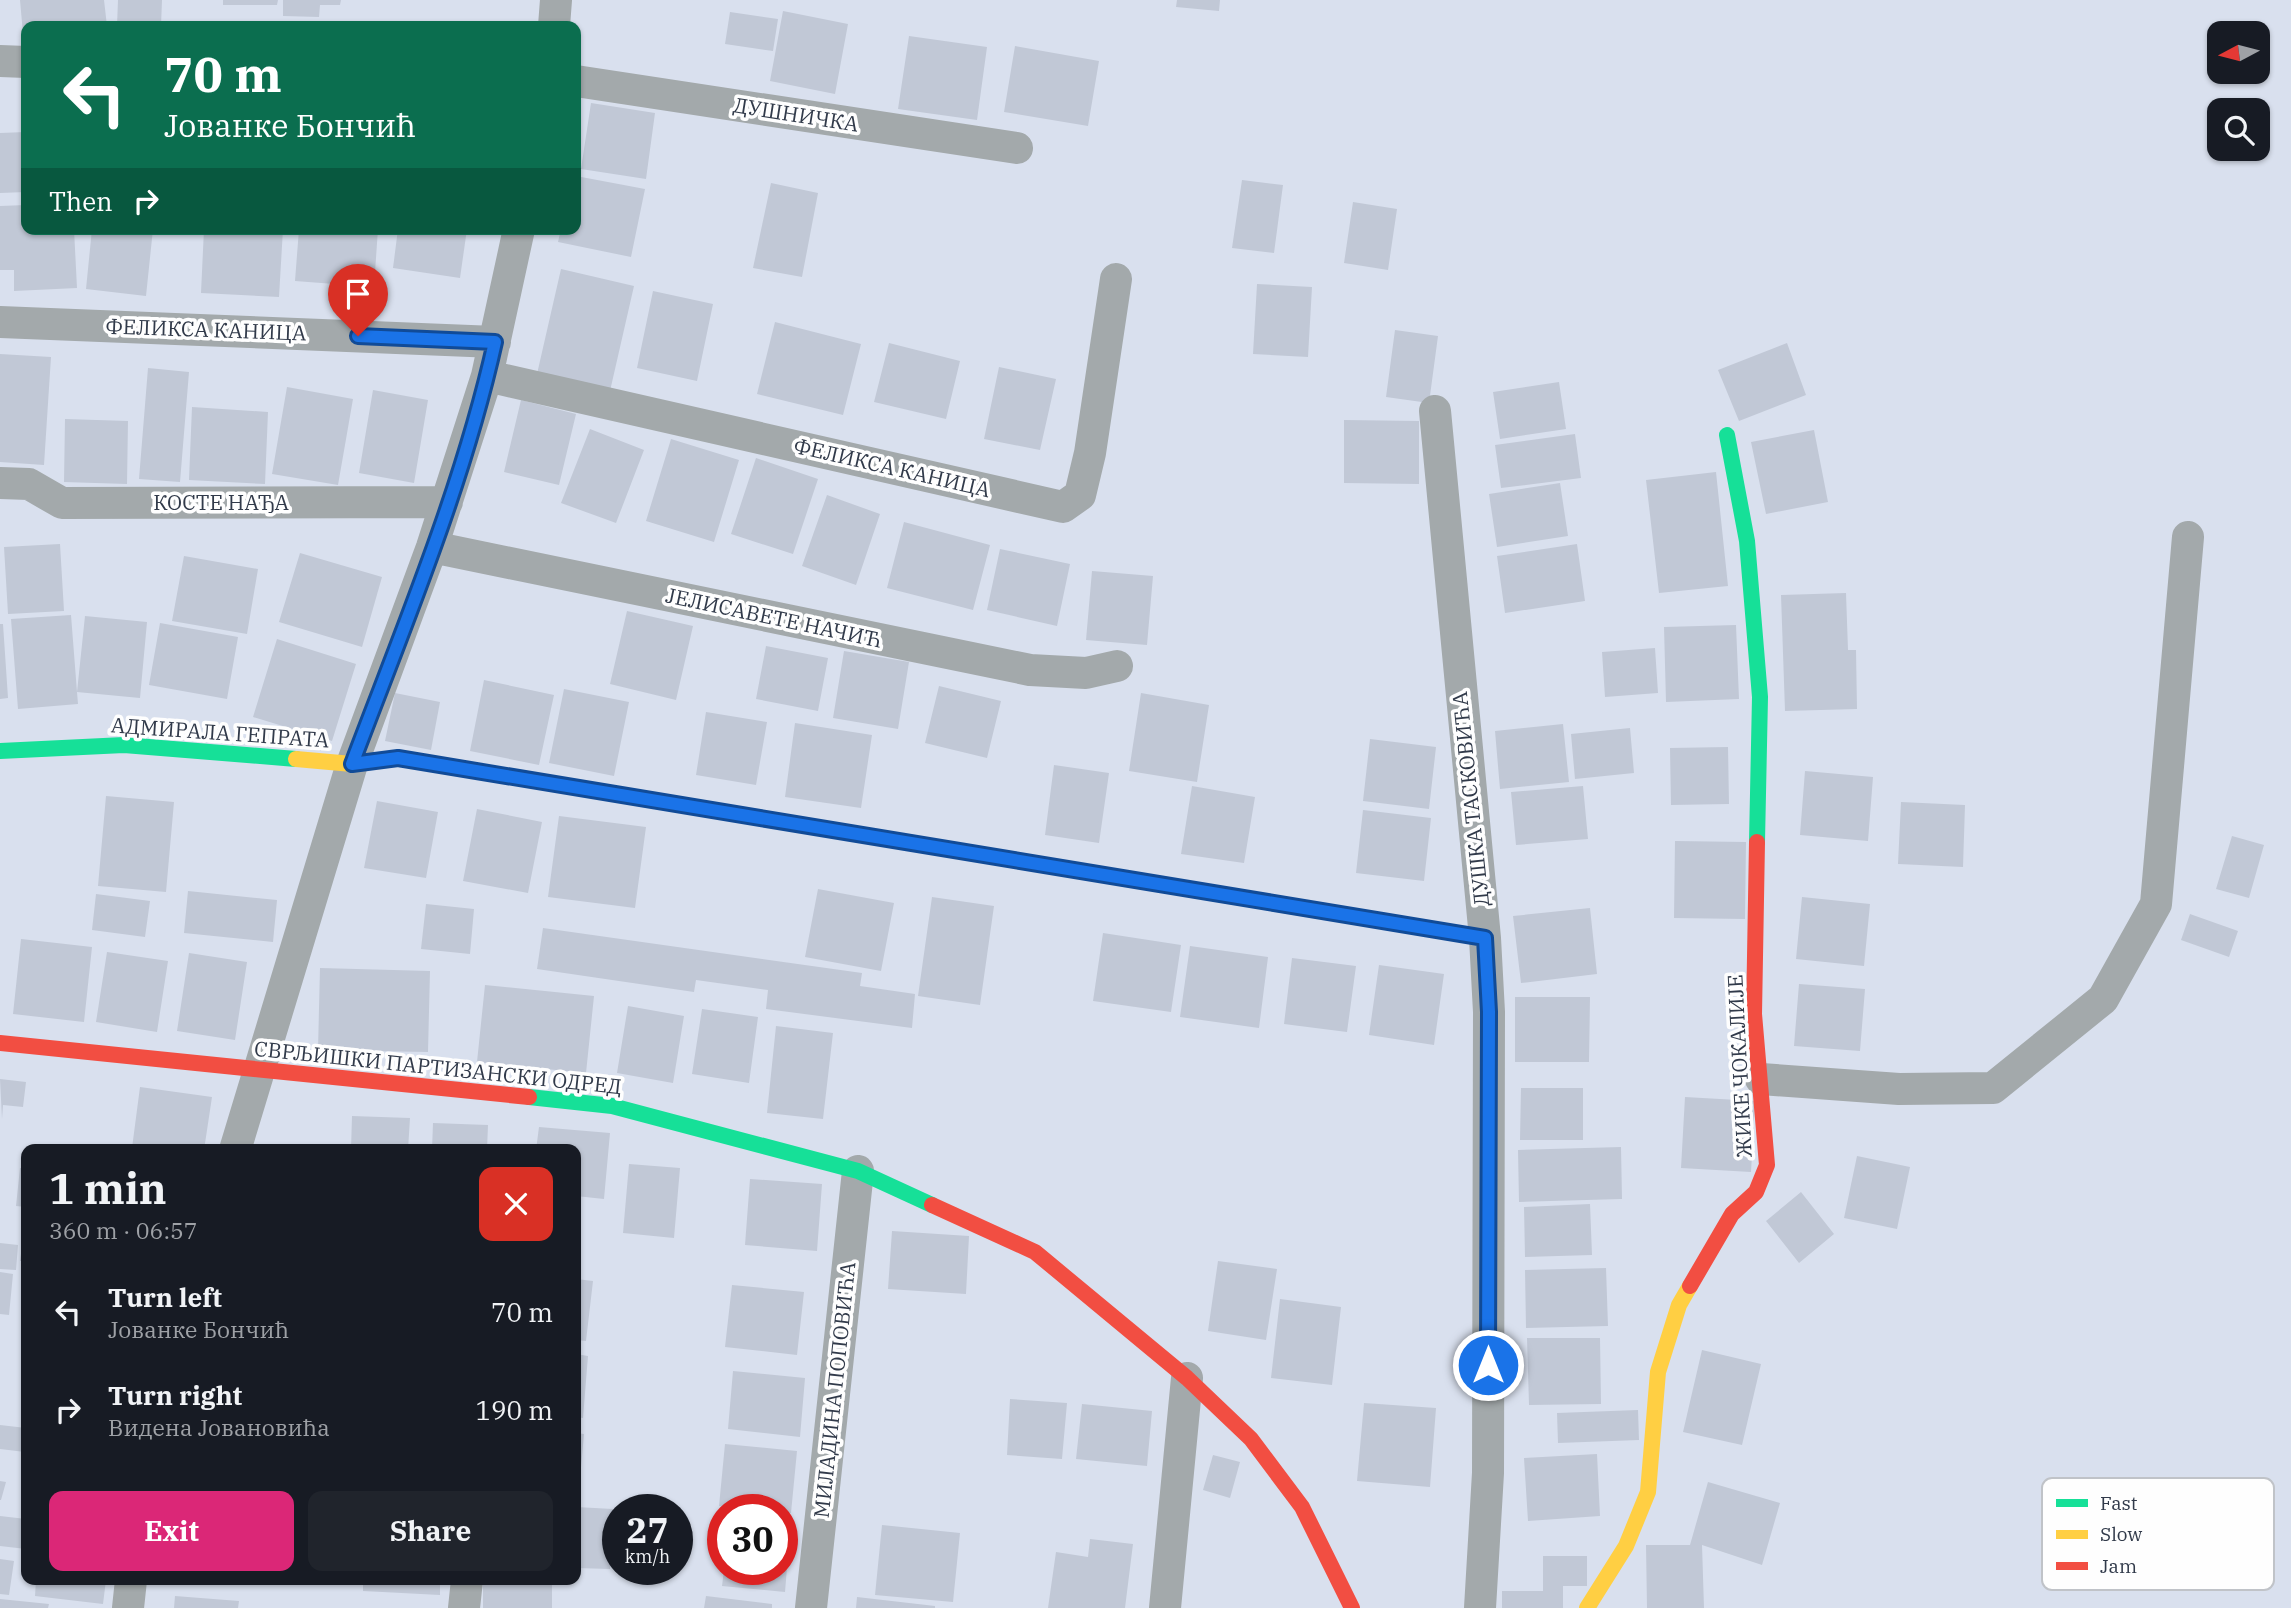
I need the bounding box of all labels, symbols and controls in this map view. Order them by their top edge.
north arrow [2207,21,2270,84]
map controls [2207,21,2270,161]
text: 70 m [164,42,282,105]
icon: left [49,49,140,140]
street label: ДУШНИЧКА [732,90,861,138]
button: search [2207,98,2270,161]
text: Јованке Бончић [164,104,416,146]
icon: right [127,182,165,220]
text: Then [49,184,113,218]
pin [328,264,388,336]
icon: arrive [339,275,377,313]
street label: ФЕЛИКСА КАНИЦА [105,312,308,347]
street label: ФЕЛИКСА КАНИЦА [791,431,994,503]
street label: КОСТЕ НАЂА [153,488,289,516]
street label: ЈЕЛИСАВЕТЕ НАЧИЋ [663,580,885,654]
street label: ДУШКА ТАСКОВИЋА [1445,690,1495,908]
street label: АДМИРАЛА ГЕПРАТА [110,710,331,754]
street label: ЖИКЕ ЧОКАЛИЈЕ [1720,974,1758,1158]
street label: СВРЉИШКИ ПАРТИЗАНСКИ ОДРЕД [253,1034,623,1100]
text: 1 min [49,1161,167,1216]
button: close [479,1167,553,1241]
text: 360 m · 06:57 [49,1215,198,1245]
street label: МИЛАДИНА ПОПОВИЋА [807,1260,861,1519]
text: Turn left [108,1280,222,1314]
icon: left [49,1293,87,1331]
text: 70 m [491,1295,553,1329]
text: Јованке Бончић [108,1314,289,1344]
position arrow [1451,1328,1525,1402]
text: Turn right [108,1378,242,1412]
icon: right [49,1391,87,1429]
text: 190 m [475,1393,553,1427]
text: Видена Јовановића [108,1412,330,1442]
legend [2042,1478,2274,1590]
button: Exit [49,1491,294,1571]
button: Share [308,1491,553,1571]
text: Fast [2100,1491,2138,1515]
speed limit sign: 30 [707,1494,798,1585]
text: 27 [626,1507,669,1553]
text: Slow [2100,1522,2142,1546]
text: km/h [625,1545,670,1568]
text: Jam [2100,1554,2137,1578]

